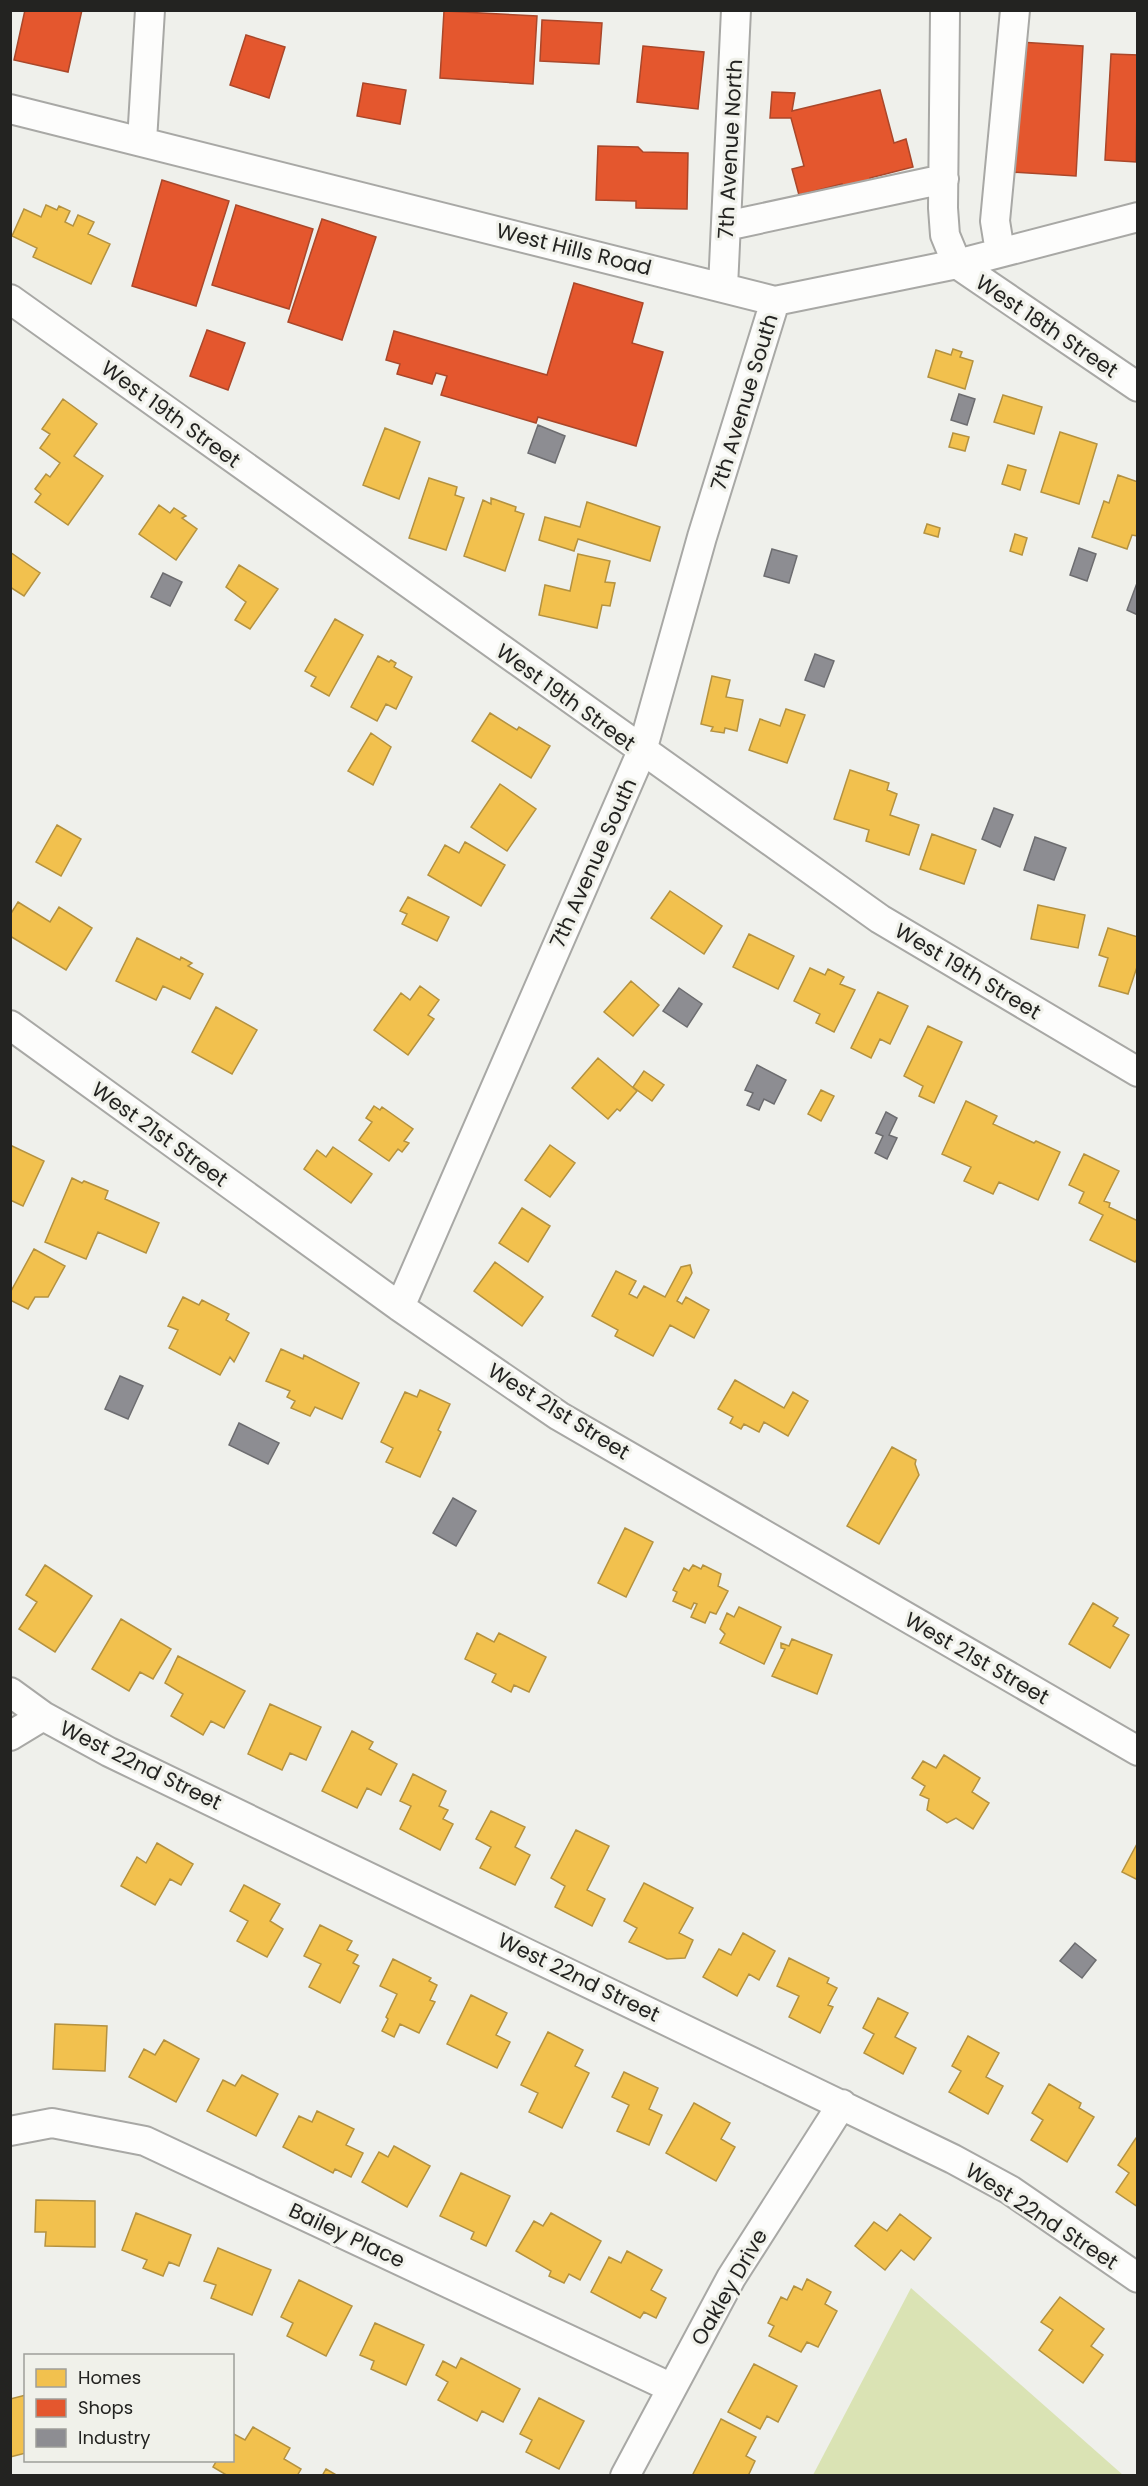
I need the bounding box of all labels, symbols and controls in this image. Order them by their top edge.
street label: 7th Avenue North [711,58,749,240]
street label: West Hills Road [493,216,655,282]
street label: West 18th Street [970,268,1124,384]
street label: 7th Avenue South [703,310,785,494]
street label: West 19th Street [95,354,247,474]
street label: West 19th Street [490,637,642,757]
street label: 7th Avenue South [543,774,643,952]
street label: West 19th Street [889,916,1047,1026]
street label: West 21st Street [86,1075,234,1193]
street label: West 21st Street [483,1356,635,1466]
street label: West 21st Street [900,1605,1054,1711]
street label: West 22nd Street [55,1713,227,1817]
street label: West 22nd Street [493,1925,665,2029]
street label: West 22nd Street [960,2156,1124,2276]
street label: Bailey Place [284,2195,410,2275]
street label: Oakley Drive [684,2224,774,2350]
legend [24,2354,234,2462]
text: Homes [78,2365,141,2390]
text: Shops [78,2395,133,2420]
text: Industry [78,2425,150,2450]

